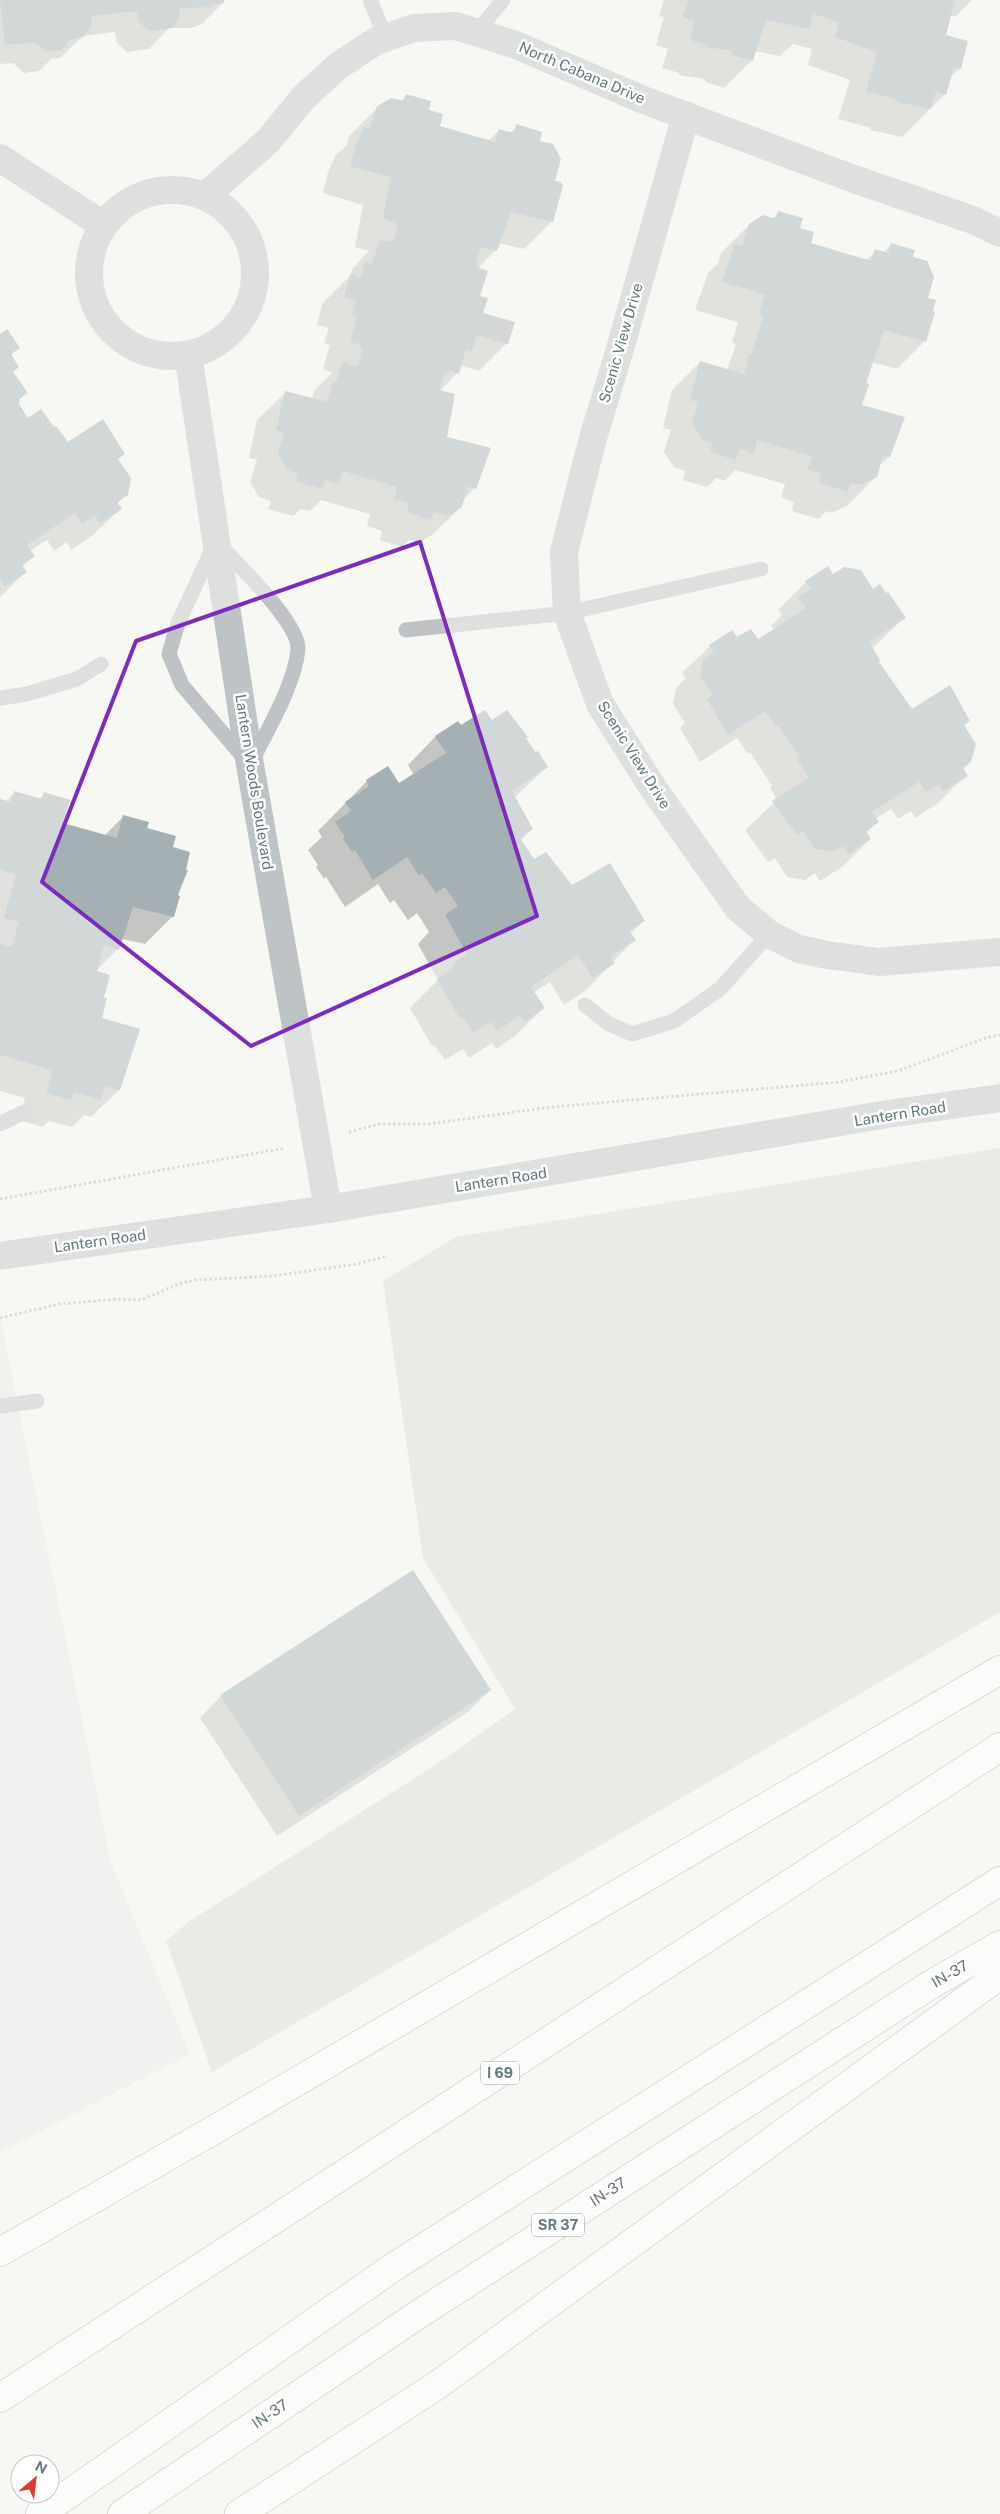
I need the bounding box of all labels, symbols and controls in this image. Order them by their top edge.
street label: North Cabana Drive [516,38,648,107]
street label: Scenic View Drive [595,281,646,405]
street label: Lantern Woods Boulevard [232,693,277,871]
street label: Scenic View Drive [594,698,674,812]
street label: Lantern Road [853,1098,947,1129]
street label: Lantern Road [454,1164,548,1195]
street label: Lantern Road [53,1226,147,1255]
street label: IN-37 [928,1956,971,1991]
road number: I 69 [481,2062,519,2084]
street label: IN-37 [587,2174,629,2209]
road number: SR 37 [532,2214,584,2236]
street label: IN-37 [249,2396,291,2432]
north arrow [10,2454,60,2504]
text: N [33,2458,50,2477]

